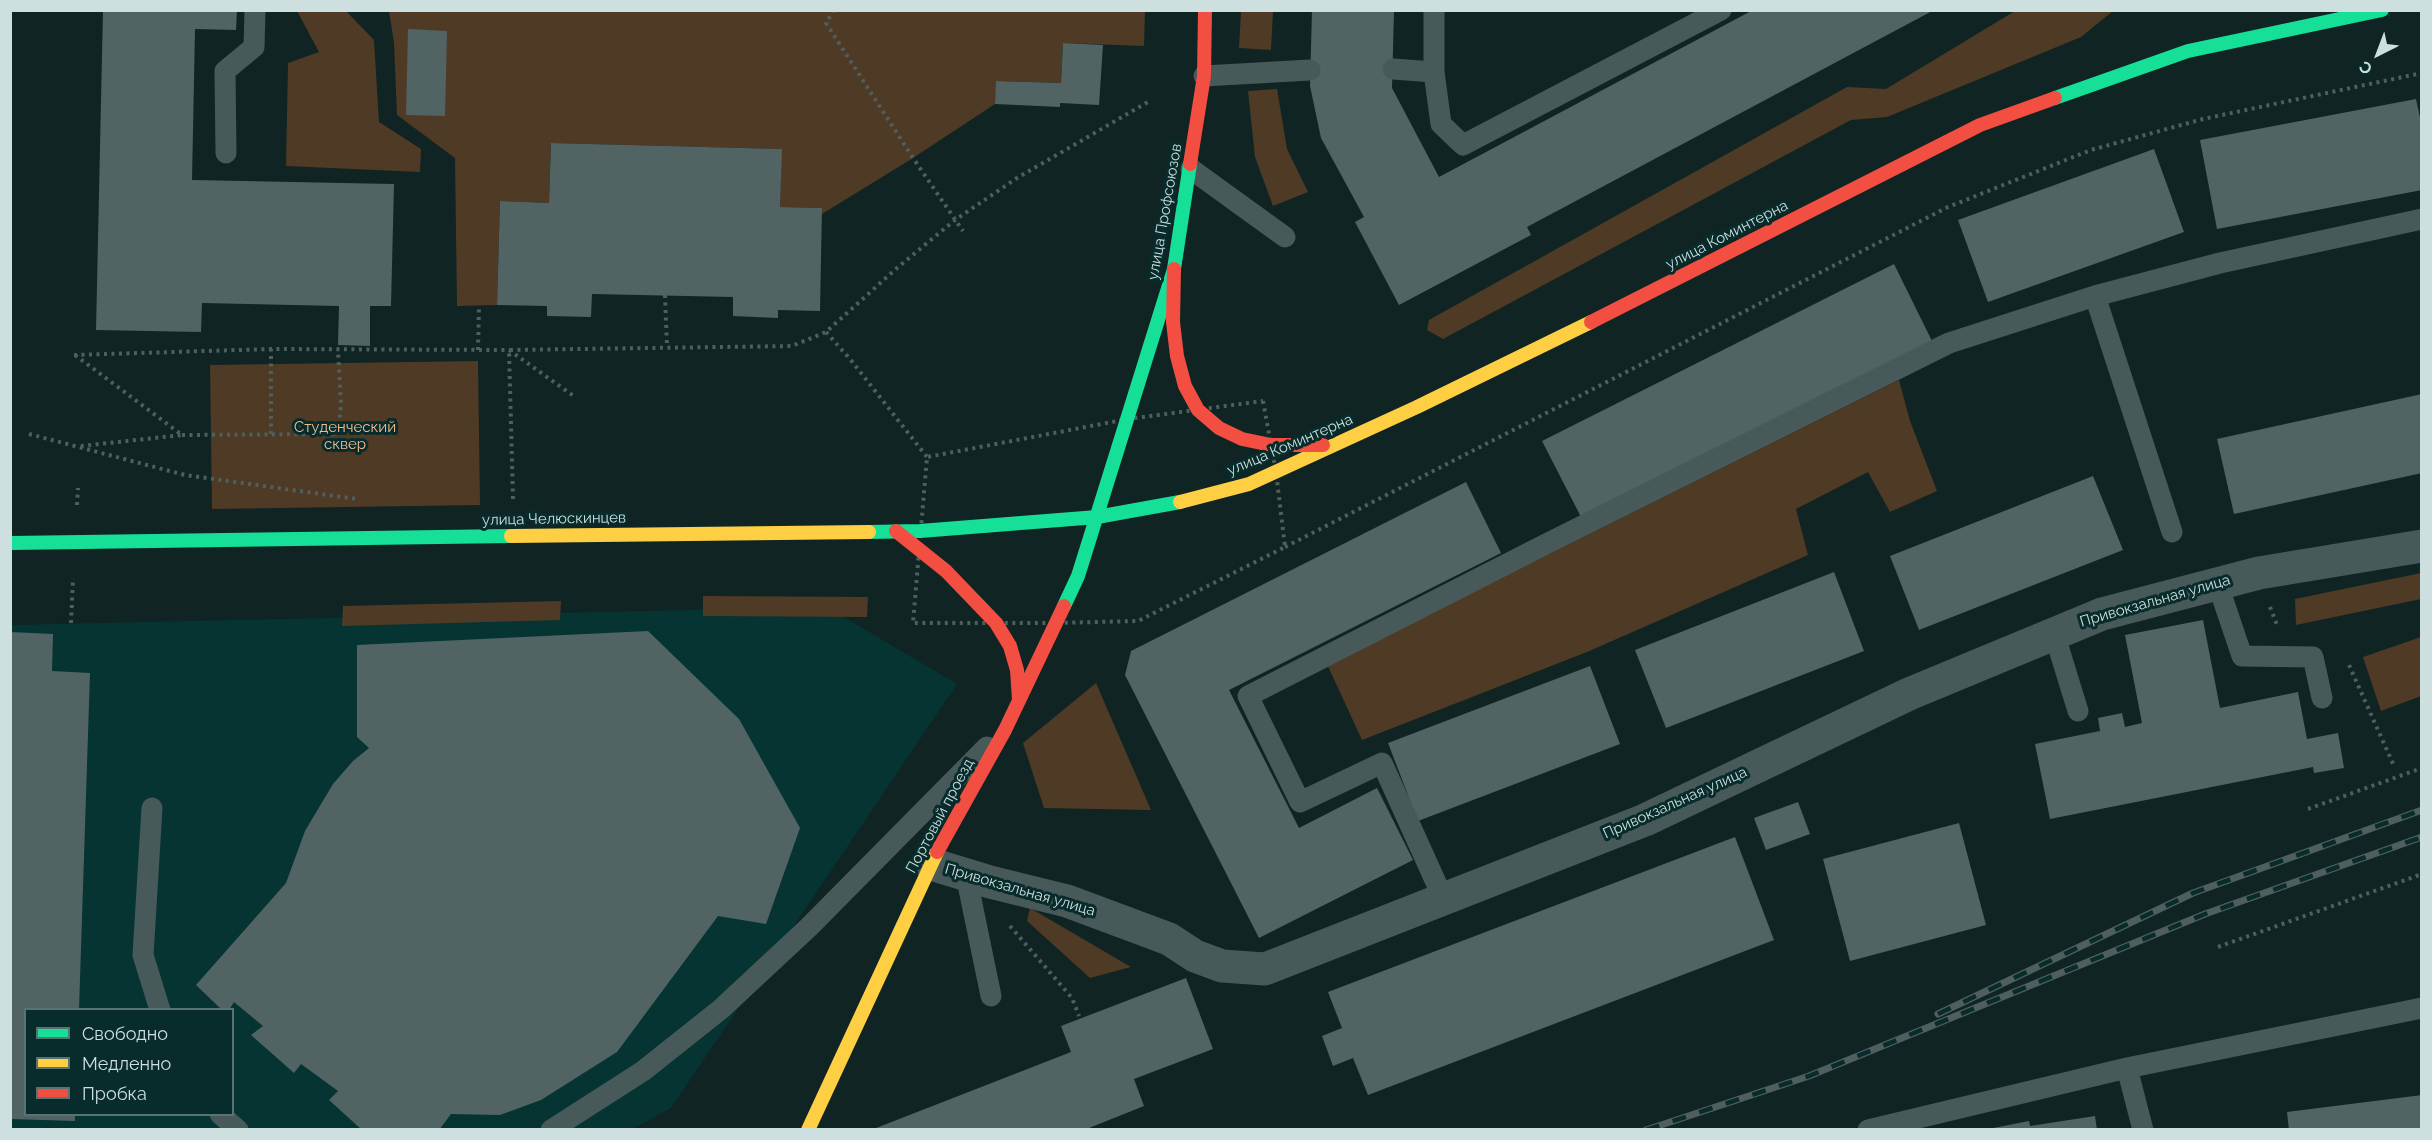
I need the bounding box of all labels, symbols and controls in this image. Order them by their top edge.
north arrow [2348,24,2408,84]
text: С [2355,57,2376,78]
street label: улица Профсоюзов [1144,142,1186,282]
street label: улица Коминтерна [1663,196,1791,274]
street label: улица Коминтерна [1225,410,1355,480]
park label: Студенческий сквер [294,418,396,453]
street label: улица Челюскинцев [482,509,626,529]
street label: Привокзальная улица [2078,571,2232,631]
street label: Портовый проезд [902,756,978,876]
street label: Привокзальная улица [1600,763,1750,843]
street label: Привокзальная улица [943,860,1097,920]
legend [24,1008,234,1116]
text: Свободно [82,1023,168,1044]
text: Медленно [82,1053,171,1074]
text: Пробка [82,1083,147,1104]

